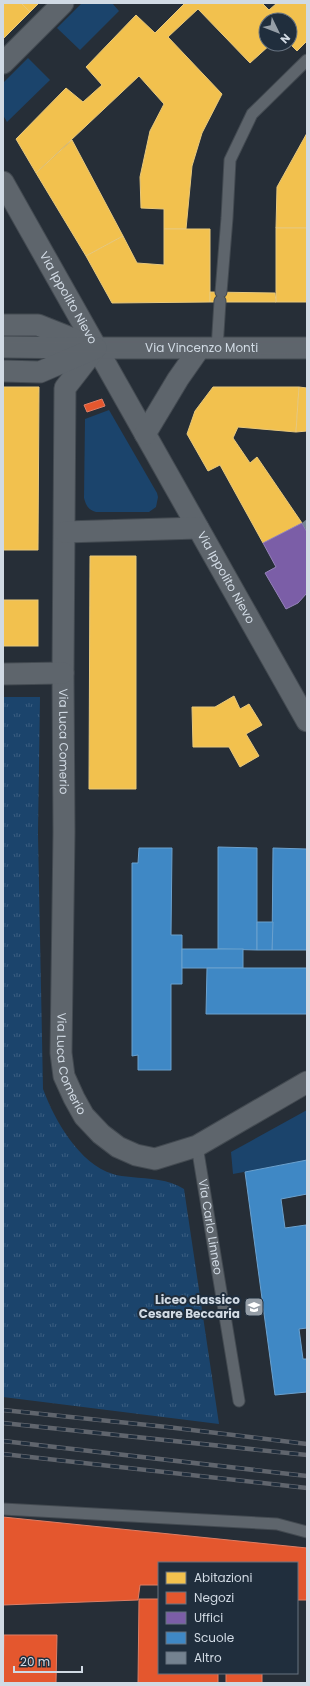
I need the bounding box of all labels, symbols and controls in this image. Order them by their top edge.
north arrow [258,12,298,52]
text: N [277,30,294,47]
street label: Via Ippolito Nievo [36,248,102,347]
street label: Via Vincenzo Monti [145,339,258,356]
street label: Via Ippolito Nievo [194,528,260,627]
street label: Via Luca Comerio [55,688,73,795]
street label: Via Luca Comerio [53,1012,91,1118]
street label: Via Carlo Linneo [195,1178,227,1276]
place label: Liceo classico Cesare Beccaria [139,1291,240,1322]
school or university icon: Liceo classico Cesare Beccaria [243,1296,265,1318]
legend [158,1562,298,1674]
text: Abitazioni [194,1569,252,1586]
text: Negozi [194,1589,234,1606]
text: Uffici [194,1609,223,1626]
text: Scuole [194,1629,234,1646]
scale bar [14,1648,82,1674]
text: Altro [194,1649,222,1666]
text: 20 m [20,1653,50,1670]

